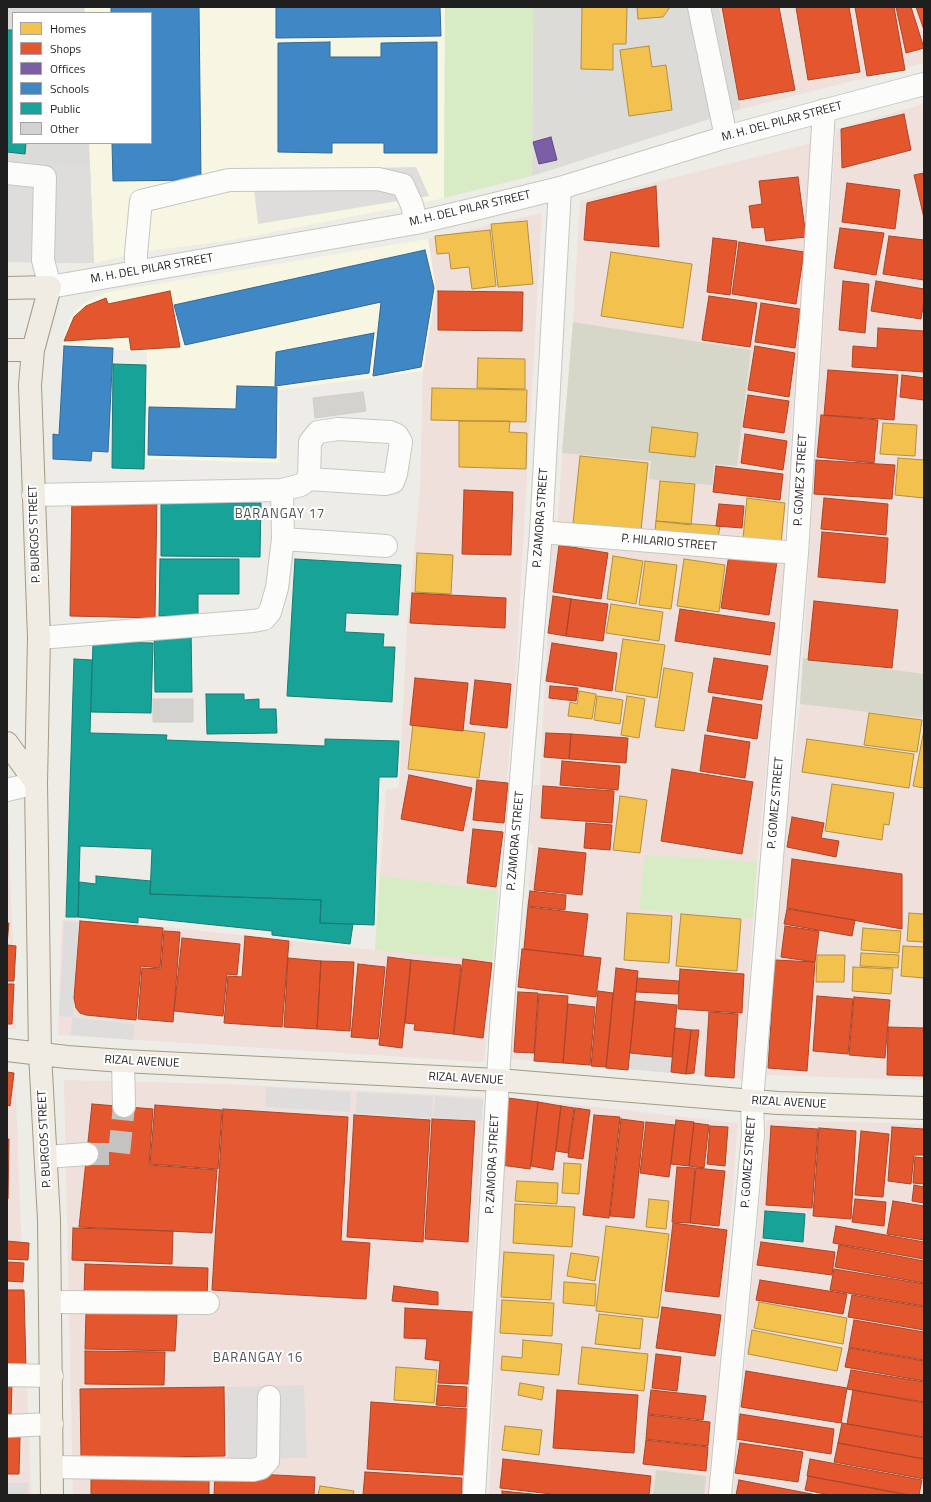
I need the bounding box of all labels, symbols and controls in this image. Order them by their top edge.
legend [12,12,152,144]
text: Homes [50,19,86,38]
text: Shops [50,39,81,58]
text: Offices [50,59,85,78]
text: Schools [50,79,89,98]
text: Public [50,99,80,118]
street label: M. H. DEL PILAR STREET [720,99,844,145]
text: Other [50,119,79,138]
street label: M. H. DEL PILAR STREET [408,188,532,230]
street label: M. H. DEL PILAR STREET [90,251,214,287]
street label: P. GOMEZ STREET [791,434,811,526]
street label: P. ZAMORA STREET [530,468,552,568]
street label: P. BURGOS STREET [26,485,44,583]
district label: BARANGAY 17 [235,507,325,523]
street label: P. HILARIO STREET [621,532,717,554]
street label: P. GOMEZ STREET [765,756,787,850]
street label: P. ZAMORA STREET [504,791,528,891]
street label: RIZAL AVENUE [104,1053,180,1071]
street label: RIZAL AVENUE [428,1070,504,1088]
street label: P. BURGOS STREET [35,1090,55,1188]
street label: RIZAL AVENUE [751,1094,827,1112]
street label: P. ZAMORA STREET [483,1114,503,1214]
street label: P. GOMEZ STREET [739,1115,759,1209]
district label: BARANGAY 16 [213,1351,303,1367]

